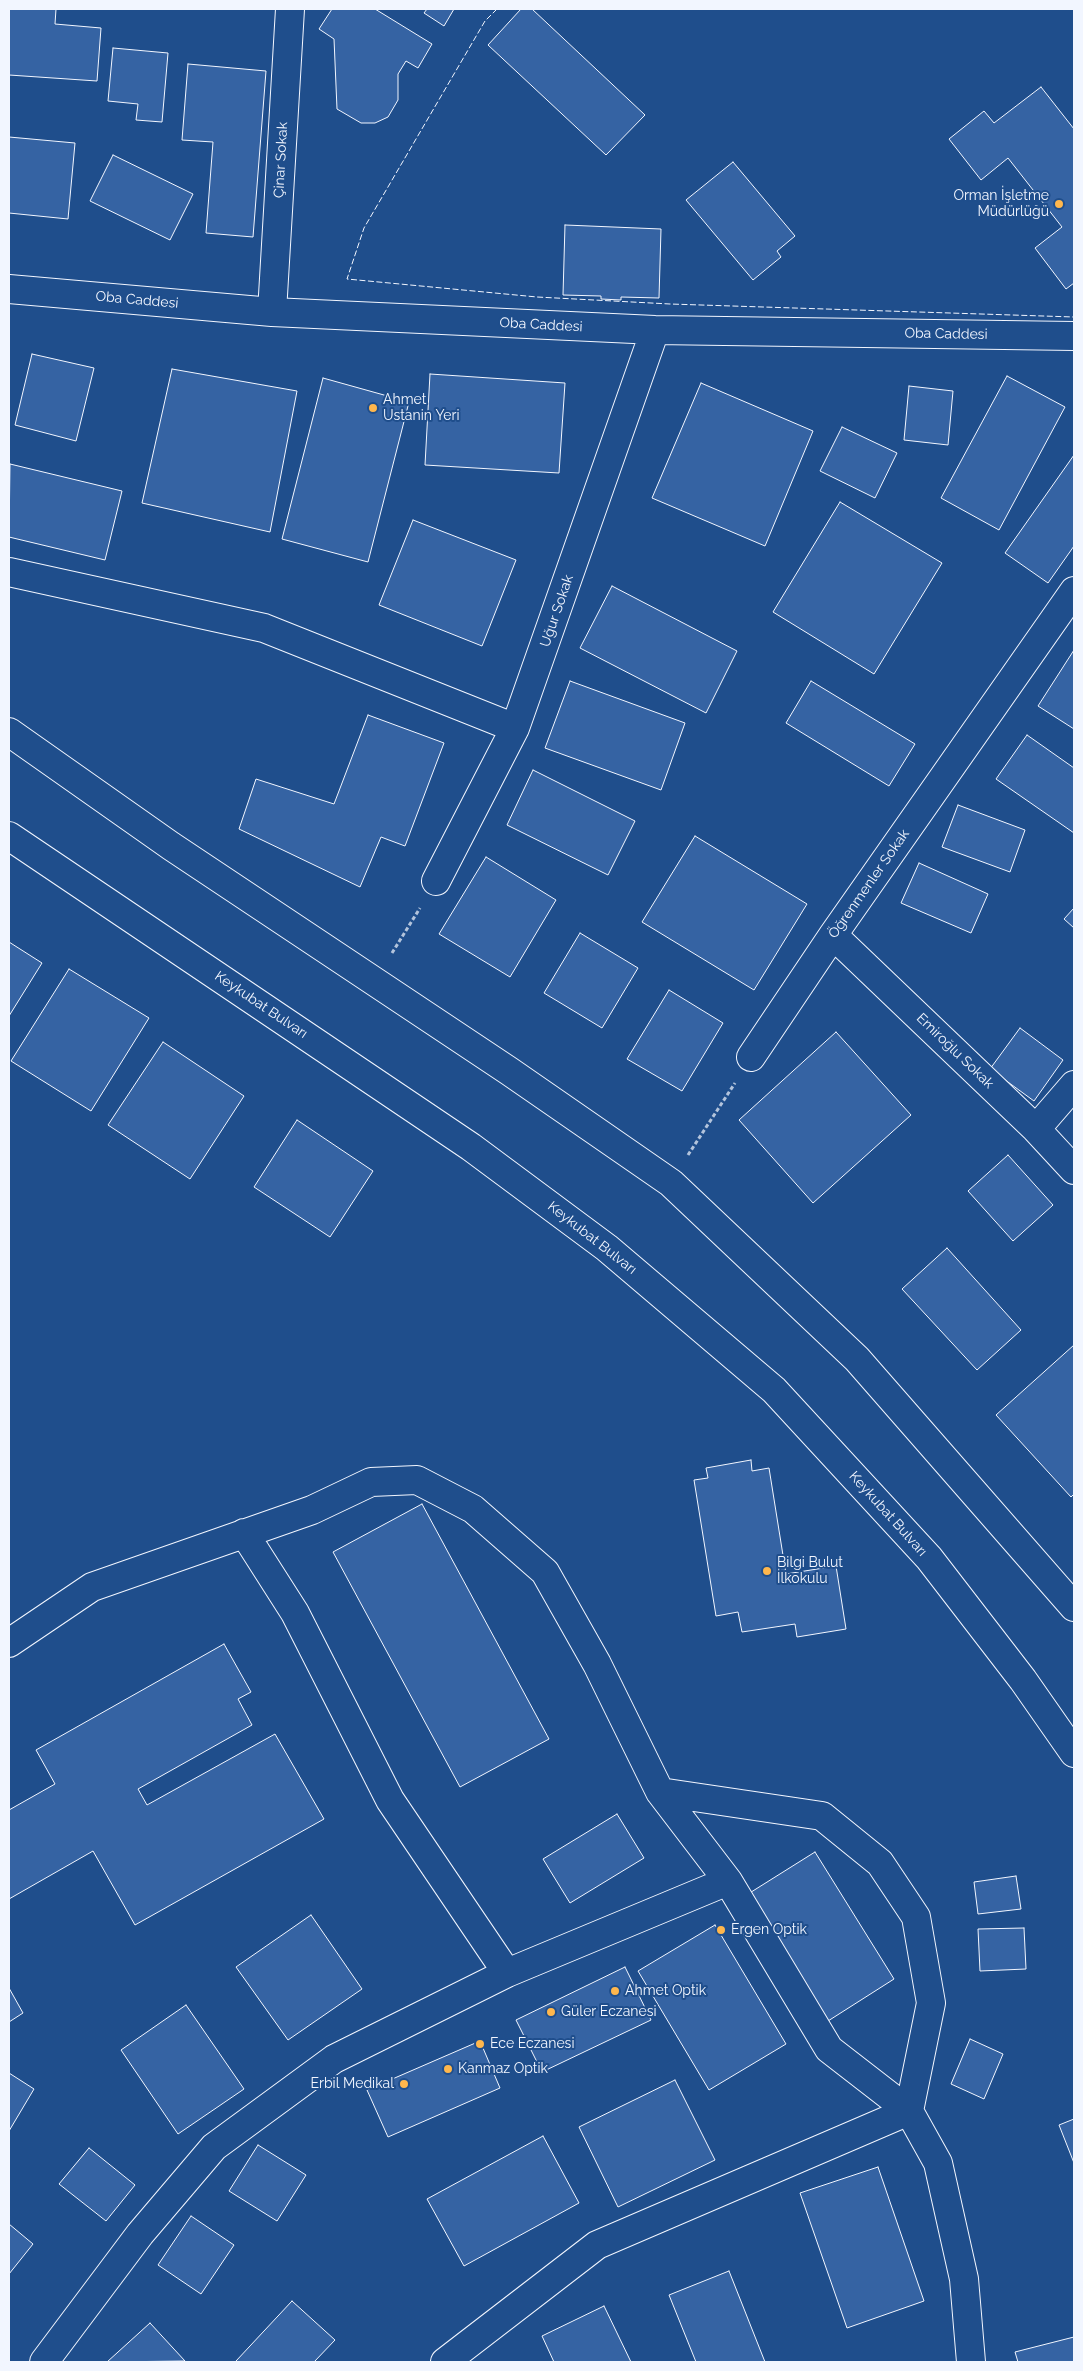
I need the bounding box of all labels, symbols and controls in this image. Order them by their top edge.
street label: Çinar Sokak [271,122,291,198]
place label: Orman İşletme Müdürlüğü [953,188,1049,220]
marker: Orman İşletme Müdürlüğü [1053,198,1065,210]
street label: Oba Caddesi [95,288,179,312]
street label: Oba Caddesi [499,314,583,336]
street label: Oba Caddesi [904,325,988,343]
place label: Ahmet Ustanin Yeri [383,392,459,424]
marker: Ahmet Ustanin Yeri [367,402,379,414]
street label: Uğur Sokak [537,573,577,649]
street label: Öğrenmenler Sokak [825,826,913,942]
street label: Keykubat Bulvarı [211,968,311,1042]
street label: Emiroğlu Sokak [913,1010,997,1092]
street label: Keykubat Bulvarı [544,1198,640,1278]
street label: Keykubat Bulvarı [845,1468,931,1560]
place label: Bilgi Bulut İlkokulu [777,1555,843,1588]
marker: Bilgi Bulut İlkokulu [761,1565,773,1577]
place label: Ergen Optik [731,1922,807,1938]
marker: Ergen Optik [715,1924,727,1936]
place label: Ahmet Optik [625,1983,706,1999]
marker: Ahmet Optik [609,1985,621,1997]
place label: Güler Eczanesi [561,2004,657,2020]
marker: Güler Eczanesi [545,2006,557,2018]
place label: Ece Eczanesi [490,2036,574,2052]
marker: Ece Eczanesi [474,2038,486,2050]
place label: Kanmaz Optik [458,2061,548,2077]
marker: Kanmaz Optik [442,2063,454,2075]
place label: Erbil Medikal [311,2076,394,2092]
marker: Erbil Medikal [398,2078,410,2090]

